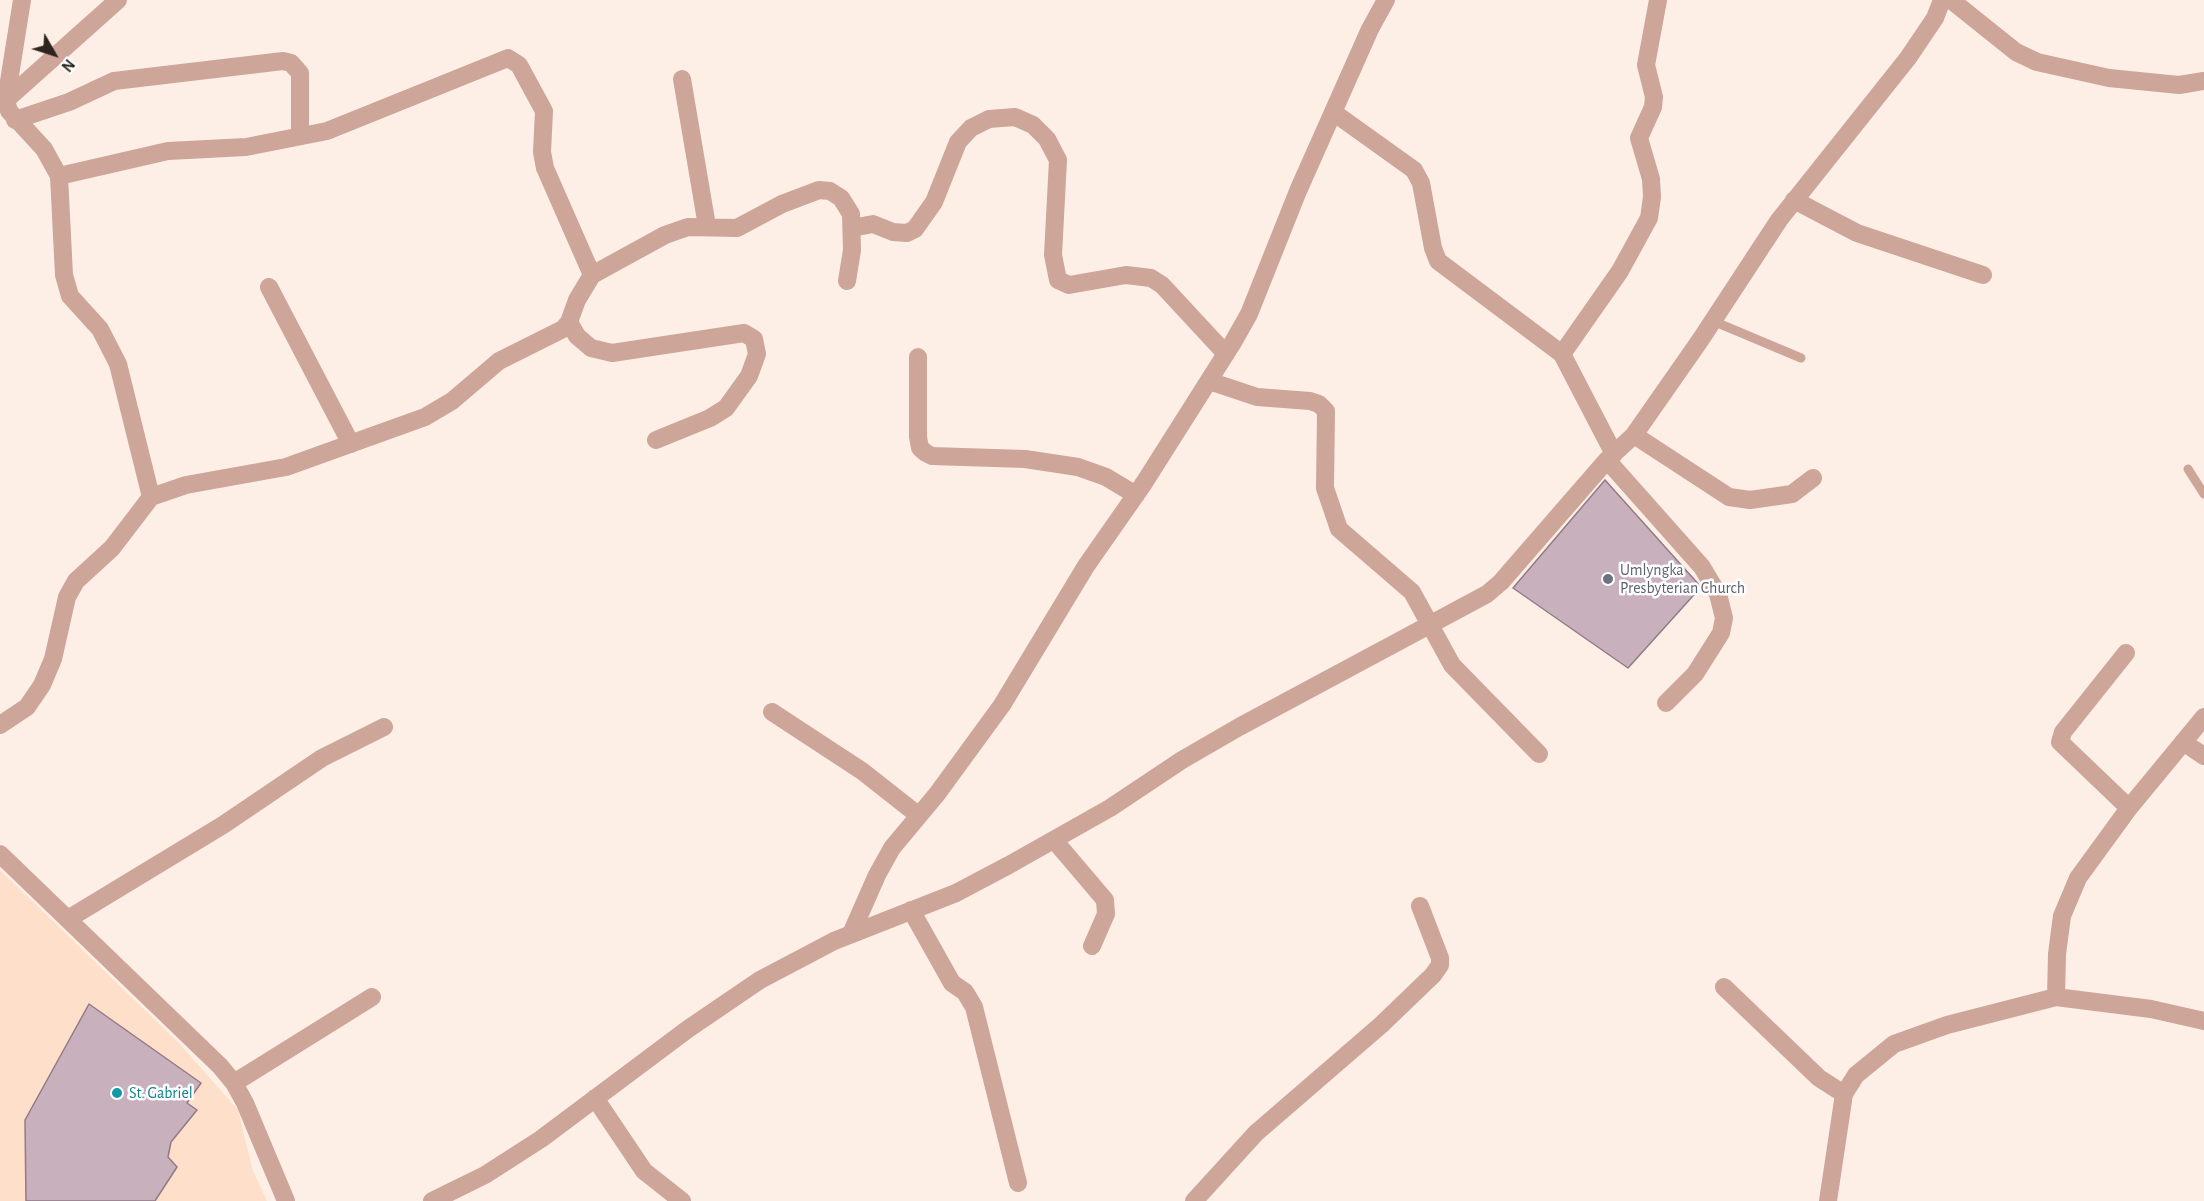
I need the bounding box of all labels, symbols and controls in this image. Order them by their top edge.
north arrow [24,24,84,84]
text: N [58,56,78,75]
place label: Umlyngka Presbyterian Church [1620,560,1745,598]
marker: Umlyngka Presbyterian Church [1601,572,1615,586]
place label: St. Gabriel [129,1083,193,1103]
marker: St. Gabriel [110,1086,124,1100]

